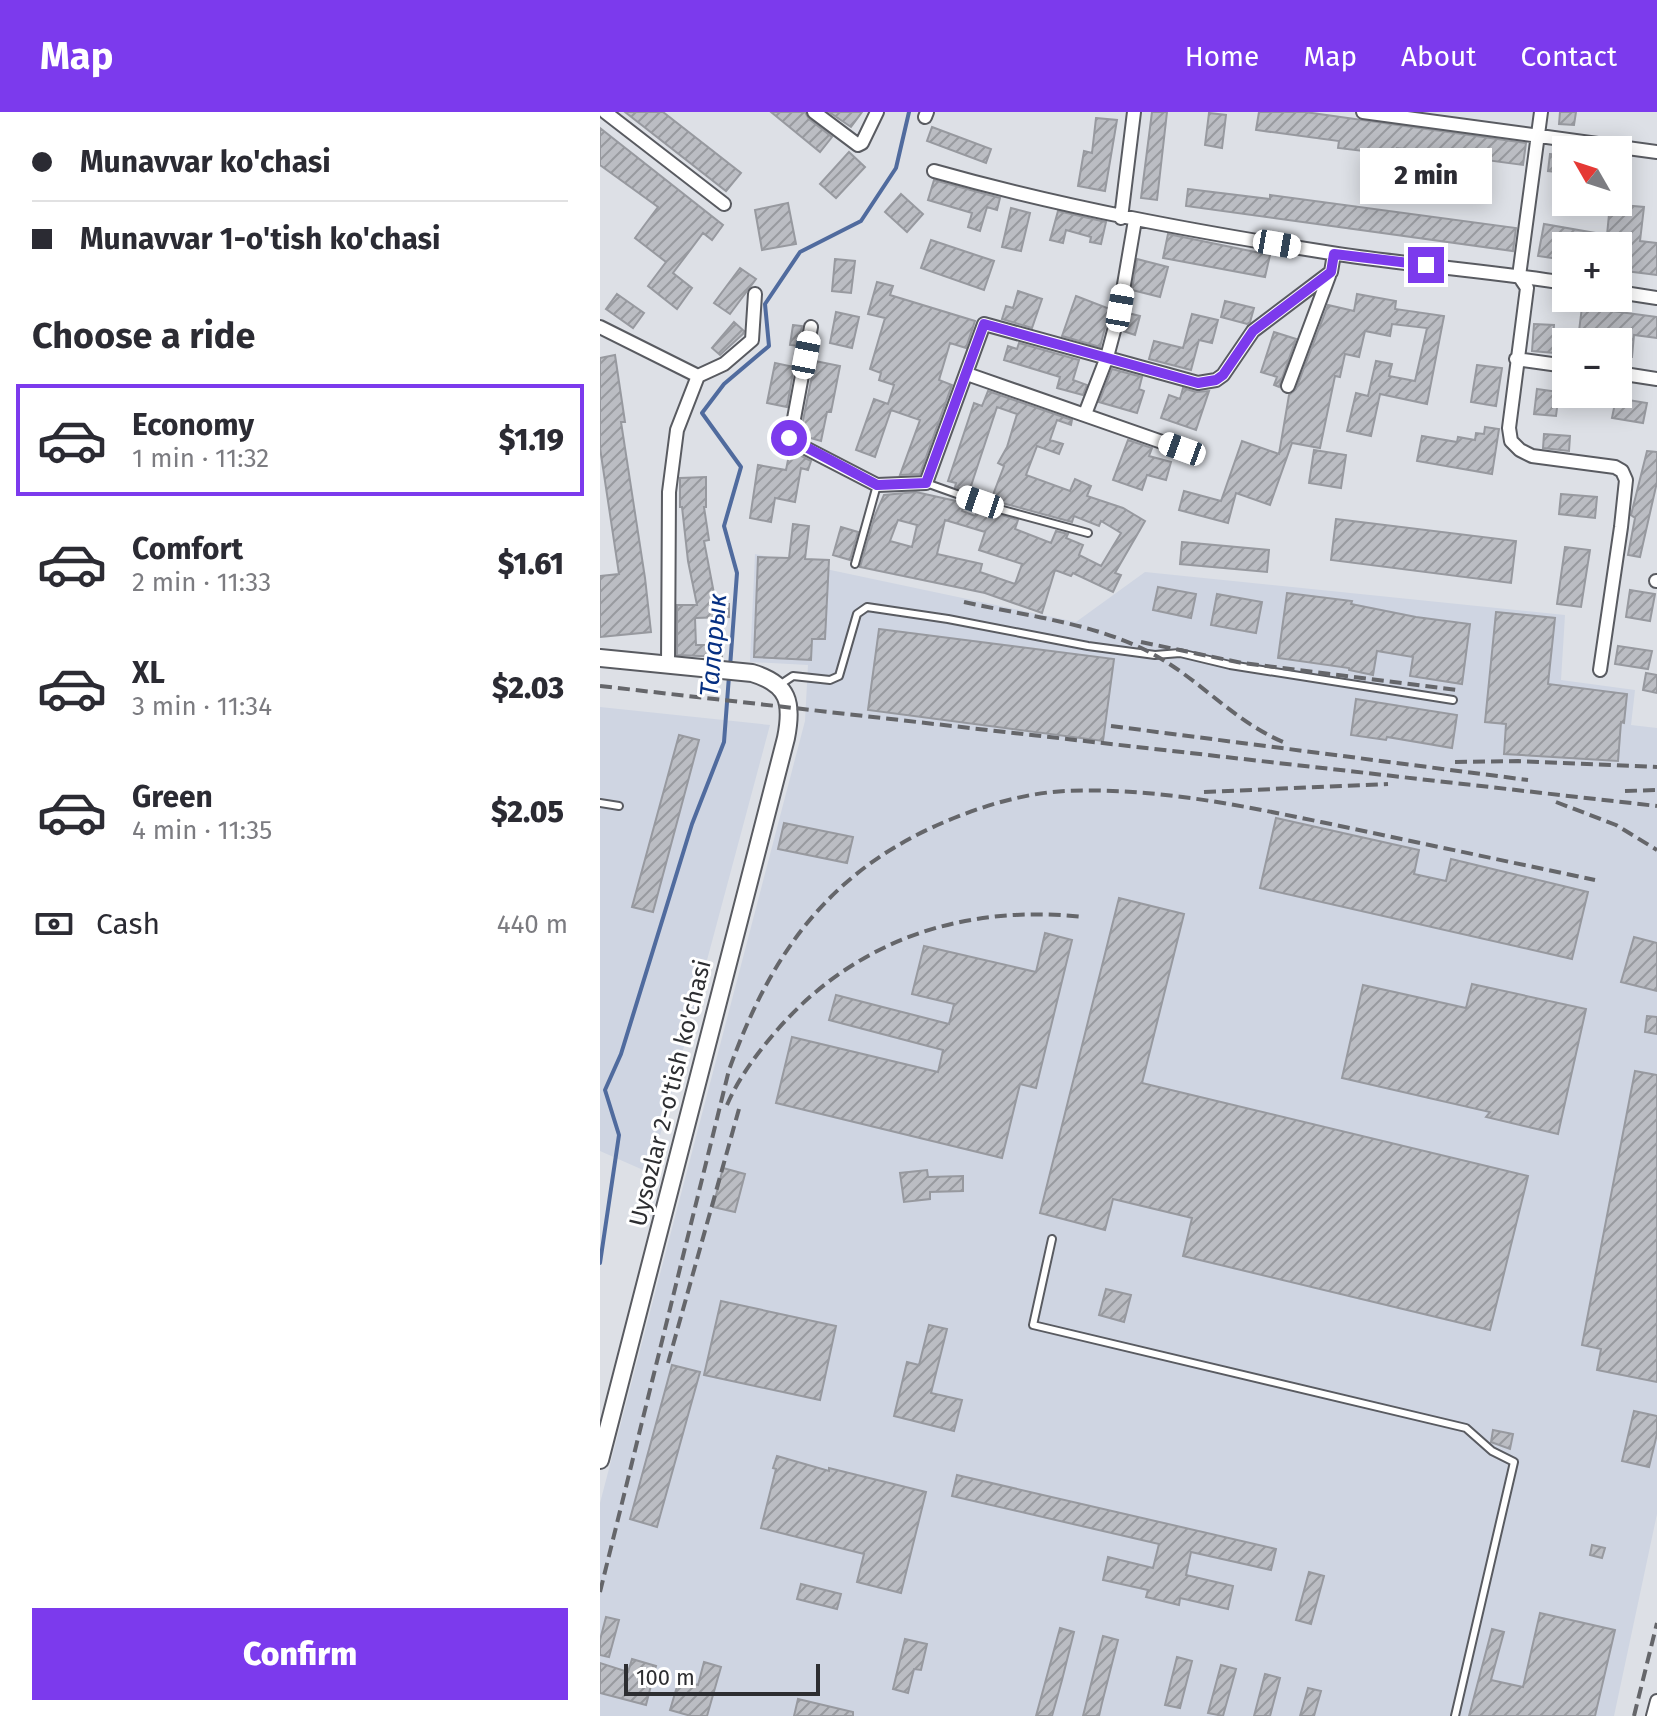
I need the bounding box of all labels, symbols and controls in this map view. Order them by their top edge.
text: Map [40,33,113,79]
text: Home [1185,40,1259,73]
text: Map [1303,40,1357,73]
text: About [1401,40,1476,73]
text: Contact [1520,40,1617,73]
north arrow [1552,136,1632,216]
map controls [1552,136,1632,408]
text: Munavvar ko'chasi [80,144,331,180]
callout: 2 min [1360,149,1492,205]
text: 2 min [1394,160,1458,191]
text: Munavvar 1-o'tish ko'chasi [80,221,440,257]
car [1251,228,1303,260]
button: + [1552,232,1632,312]
route end [1408,247,1444,283]
car [1104,282,1136,334]
text: Choose a ride [32,314,255,358]
button: − [1552,328,1632,408]
car [790,329,822,381]
icon: car [36,404,108,476]
text: Economy [132,407,254,443]
route start [771,420,807,456]
text: $1.19 [499,422,564,458]
car [1155,430,1209,468]
text: 1 min · 11:32 [132,443,269,474]
car [953,483,1007,521]
icon: car [36,528,108,600]
text: Comfort [132,531,243,567]
text: $1.61 [498,546,564,582]
text: 2 min · 11:33 [132,567,271,598]
water label: Таларык [694,592,733,698]
icon: car [36,652,108,724]
text: XL [132,655,165,691]
text: $2.03 [492,670,564,706]
text: 3 min · 11:34 [132,691,272,722]
icon: car [36,776,108,848]
text: Green [132,779,213,815]
text: $2.05 [491,794,564,830]
text: 4 min · 11:35 [132,815,272,846]
icon: cash [32,902,76,946]
text: Cash [96,906,160,942]
text: 440 m [497,909,568,940]
street label: Uysozlar 2-o'tish ko'chasi [623,957,717,1229]
button: Confirm [32,1608,568,1700]
scale bar [624,1660,820,1696]
text: 100 m [636,1664,695,1691]

